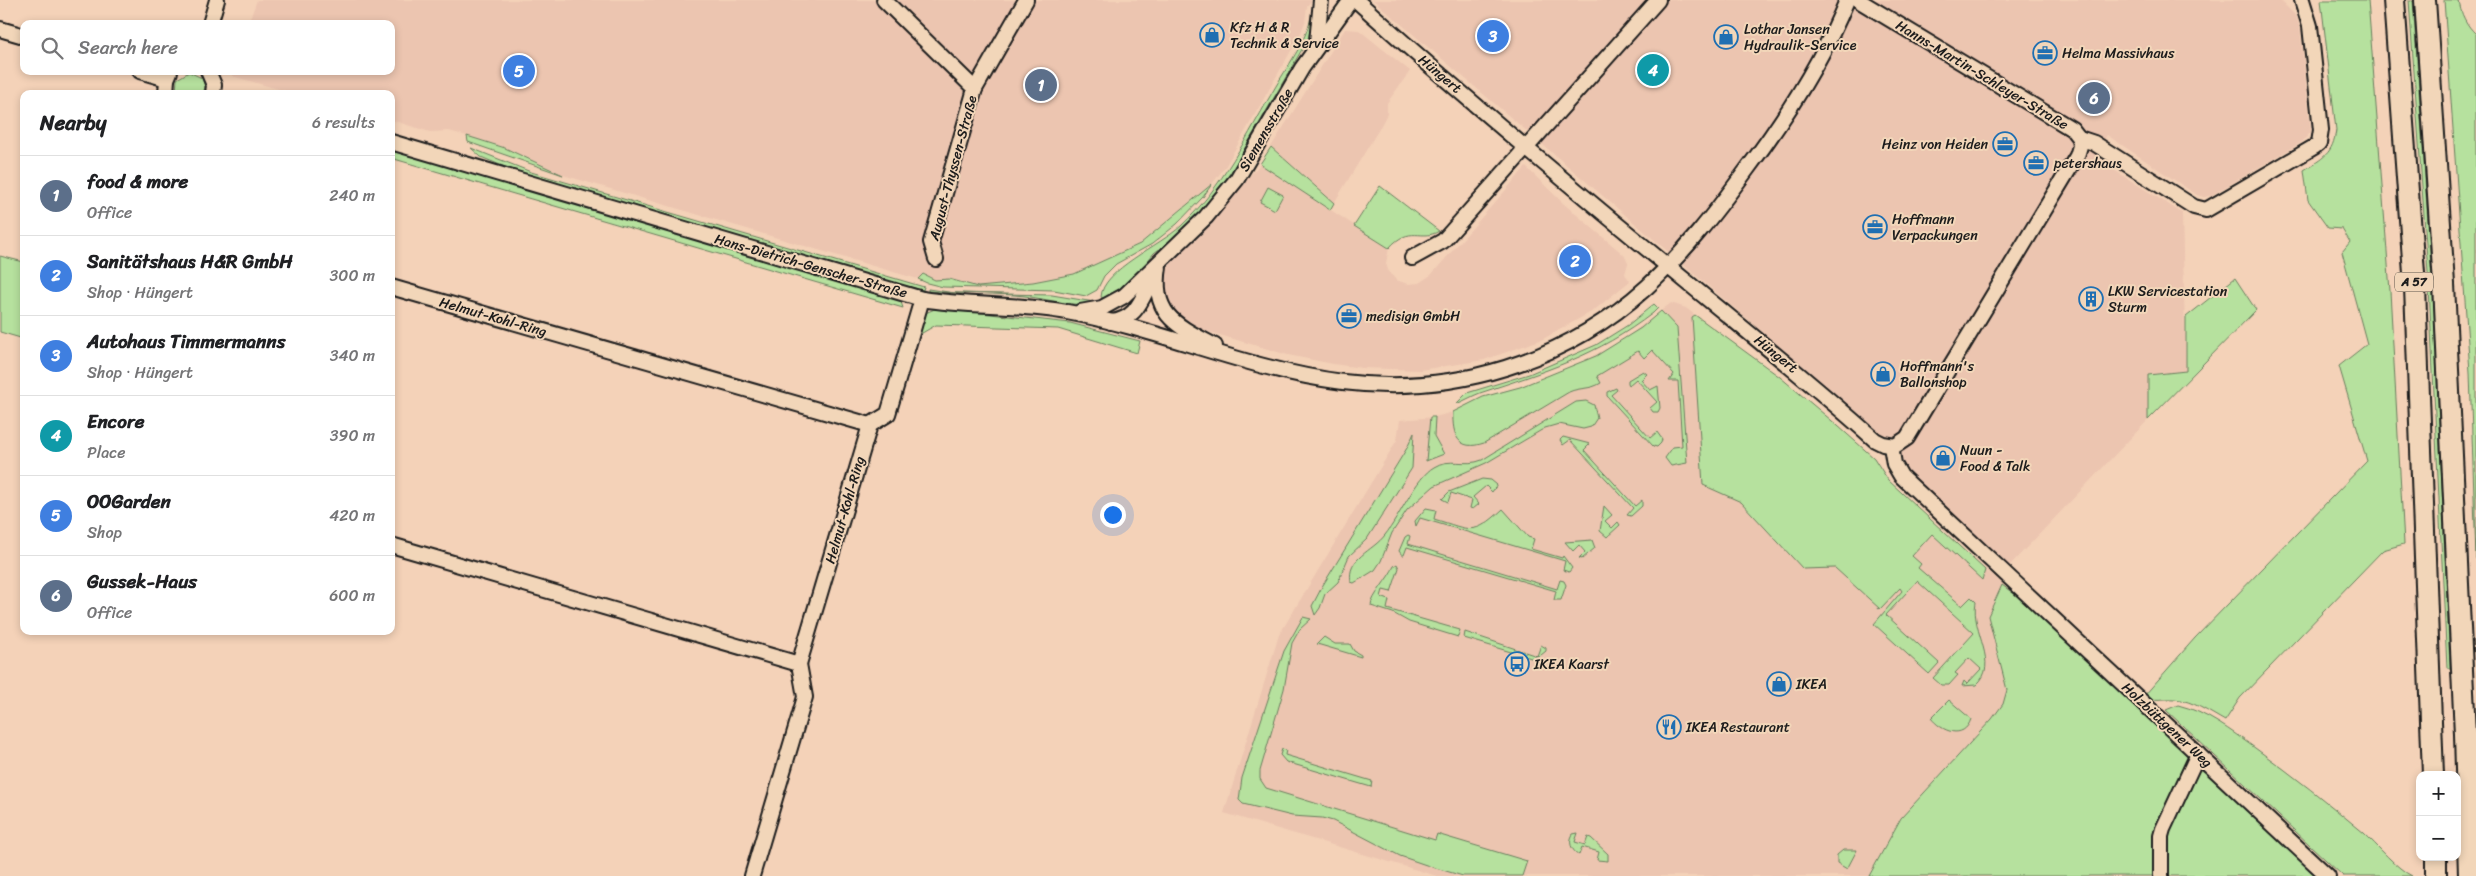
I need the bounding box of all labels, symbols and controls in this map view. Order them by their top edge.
street label: Hanns-Martin-Schleyer-Straße [1891,13,2073,137]
place label: Kfz H & R Technik & Service [1230,15,1339,56]
pin: 3 [1477,17,1509,55]
place label: Lothar Jansen Hydraulik-Service [1744,17,1857,58]
search box [20,20,395,75]
shop icon: Kfz H & R Technik & Service [1199,22,1225,48]
shop icon: Lothar Jansen Hydraulik-Service [1713,24,1739,50]
text: Search here [78,31,178,64]
icon: search [38,34,66,62]
office icon: Helma Massivhaus [2032,40,2058,66]
place label: Helma Massivhaus [2062,41,2175,66]
street label: Hüngert [1412,48,1468,100]
pin: 4 [1637,51,1669,89]
pin: 5 [503,52,535,90]
pin: 1 [1025,66,1057,104]
pin: 6 [2078,79,2110,117]
street label: Siemensstraße [1232,84,1300,176]
street label: August-Thyssen-Straße [921,92,984,244]
text: Nearby [40,104,106,142]
text: 6 results [312,108,375,137]
office icon: Heinz von Heiden [1992,131,2018,157]
place label: Heinz von Heiden [1882,132,1988,157]
office icon: petershaus [2023,150,2049,176]
place label: petershaus [2053,151,2122,176]
text: food & more [87,165,188,198]
text: 1 [53,181,59,210]
text: 240 m [329,181,375,210]
text: Office [87,198,132,227]
place label: Hoffmann Verpackungen [1892,207,1978,248]
office icon: Hoffmann Verpackungen [1862,214,1888,240]
street label: Hans-Dietrich-Genscher-Straße [712,226,910,306]
pin: 2 [1559,242,1591,280]
text: Sanitätshaus H&R GmbH [87,245,293,278]
text: 2 [51,261,61,290]
text: 300 m [330,261,375,290]
road number: A 57 [2395,272,2433,292]
text: Shop · Hüngert [87,278,193,307]
place label: LKW Servicestation Sturm [2108,279,2228,320]
building icon: LKW Servicestation Sturm [2078,286,2104,312]
street label: Helmut-Kohl-Ring [436,290,550,344]
office icon: medisign GmbH [1336,303,1362,329]
place label: medisign GmbH [1366,304,1460,329]
text: Autohaus Timmermanns [87,325,285,358]
street label: Hüngert [1748,328,1804,380]
text: 3 [52,341,60,370]
text: 340 m [330,341,375,370]
place label: Hoffmann's Ballonshop [1900,354,1975,395]
text: Shop · Hüngert [87,358,193,387]
shop icon: Hoffmann's Ballonshop [1870,361,1896,387]
text: Encore [87,405,144,438]
text: 4 [51,421,61,450]
text: 390 m [330,421,375,450]
text: Place [87,438,126,467]
place label: Nuun - Food & Talk [1960,438,2030,479]
shop icon: Nuun - Food & Talk [1930,445,1956,471]
street label: Helmut-Kohl-Ring [818,453,872,567]
text: OOGarden [87,485,171,518]
text: 5 [51,501,61,530]
text: 420 m [329,501,375,530]
your location [1100,502,1126,528]
text: Shop [87,518,122,547]
text: Gussek-Haus [87,565,197,598]
text: 6 [51,581,61,610]
text: 600 m [329,581,375,610]
text: Office [87,598,132,627]
bus stop icon: IKEA Kaarst [1504,651,1530,677]
place label: IKEA Kaarst [1533,652,1610,677]
shop icon: IKEA [1766,671,1792,697]
place label: IKEA [1795,672,1827,697]
street label: Holzbüttgener Weg [2116,676,2218,774]
restaurant icon: IKEA Restaurant [1656,714,1682,740]
place label: IKEA Restaurant [1685,715,1790,740]
map controls [2416,771,2461,861]
button: + [2416,771,2461,816]
button: − [2416,816,2461,861]

